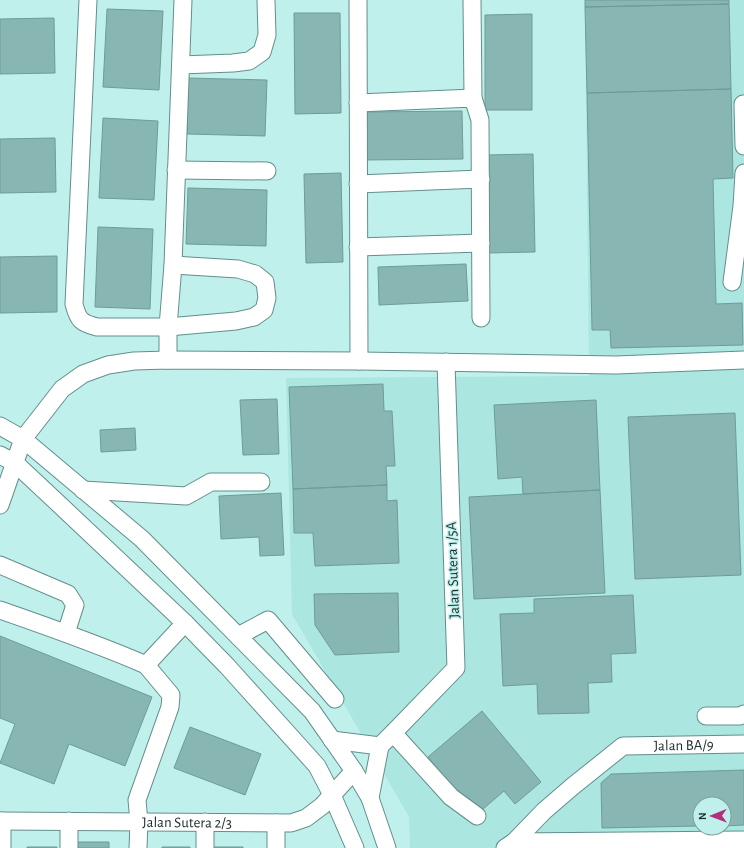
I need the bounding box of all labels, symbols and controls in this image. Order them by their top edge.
street label: Jalan Sutera 1/5A [444,521,462,619]
street label: Jalan BA/9 [654,737,714,753]
north arrow [692,796,732,836]
text: N [697,812,708,820]
street label: Jalan Sutera 2/3 [142,814,232,830]

